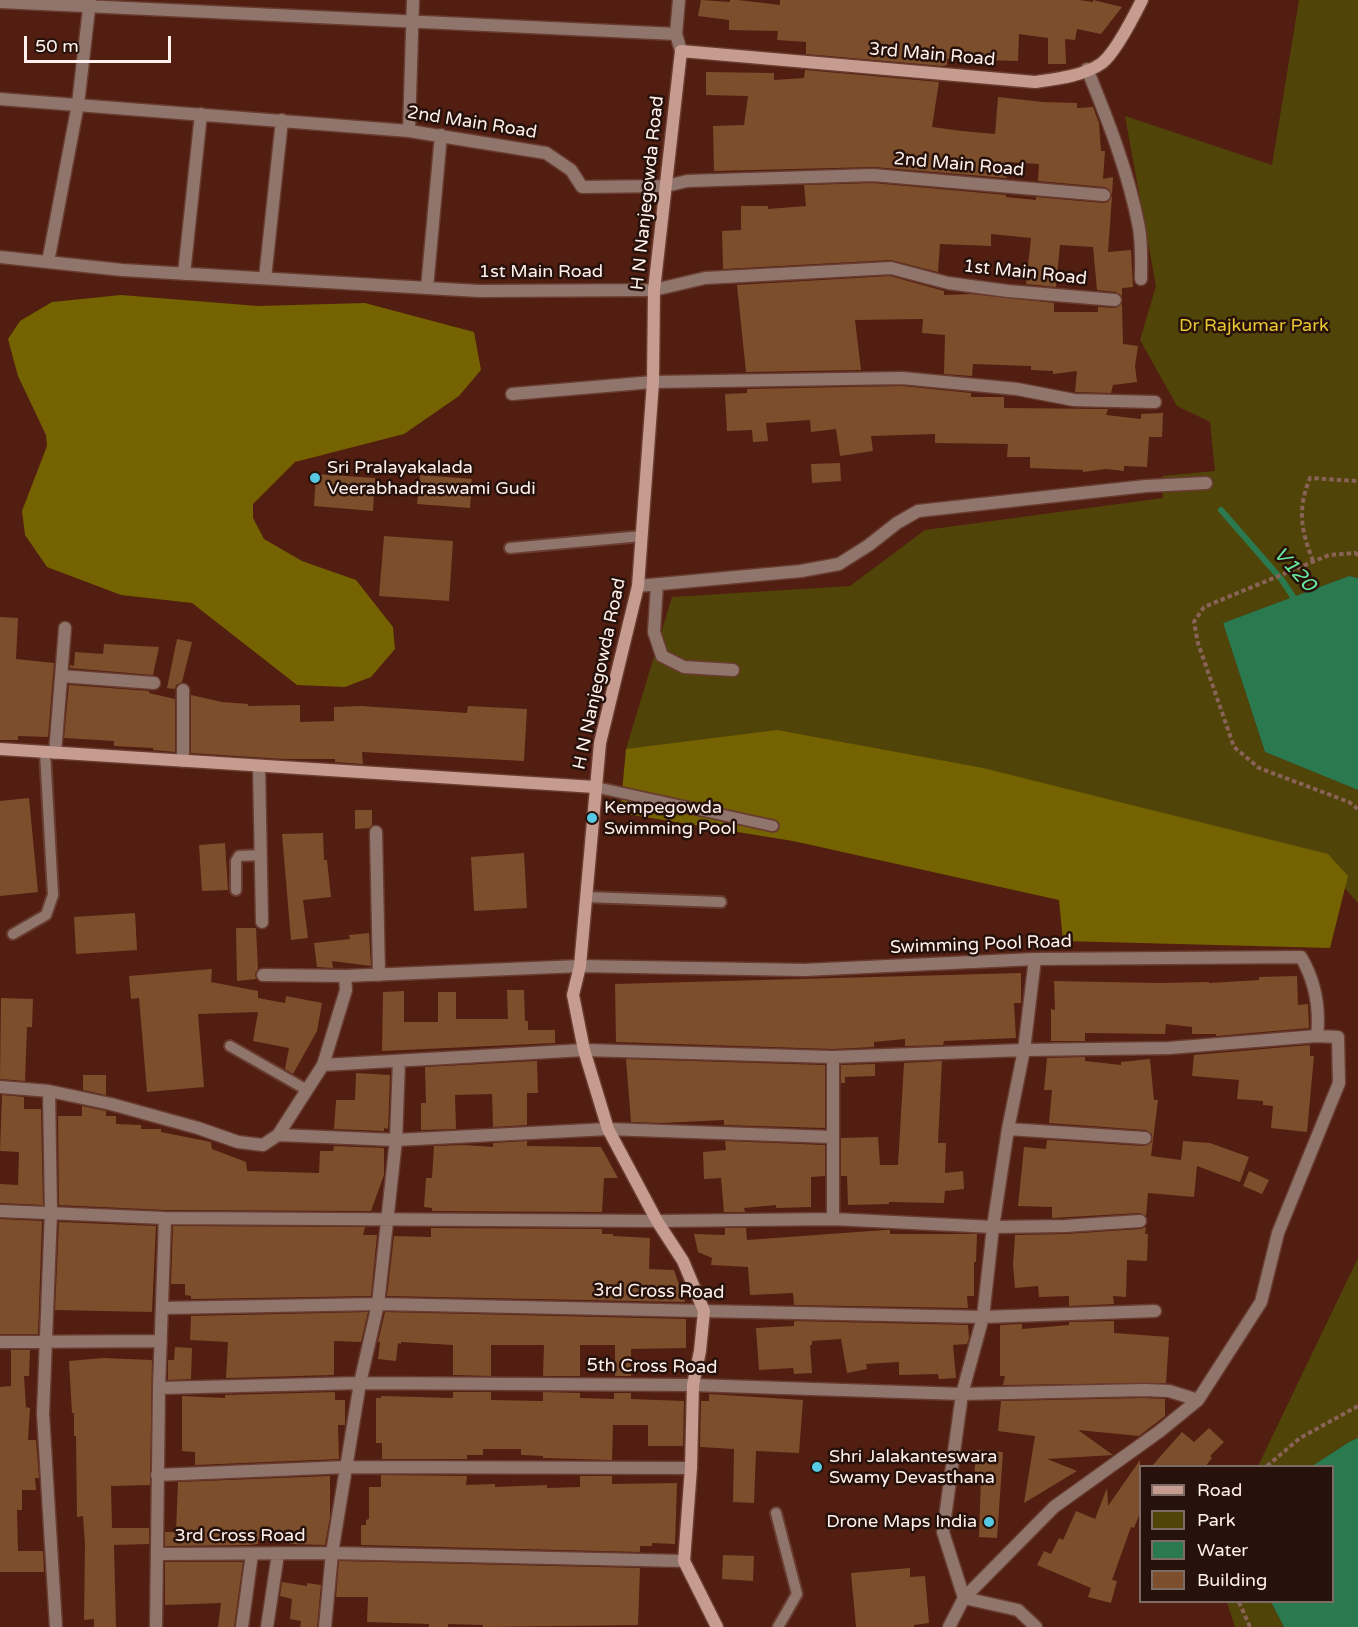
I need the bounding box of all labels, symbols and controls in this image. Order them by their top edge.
scale bar [27,24,174,62]
text: 50 m [35,35,79,57]
street label: 3rd Main Road [868,39,996,71]
street label: H N Nanjegowda Road [627,95,669,291]
street label: 2nd Main Road [406,102,538,144]
street label: 2nd Main Road [893,149,1025,181]
street label: 1st Main Road [962,256,1088,290]
street label: 1st Main Road [479,261,603,283]
park label: Dr Rajkumar Park [1179,315,1329,337]
place label: Sri Pralayakalada Veerabhadraswami Gudi [327,457,536,500]
marker: Sri Pralayakalada Veerabhadraswami Gudi [308,471,322,485]
water label: V120 [1268,543,1320,597]
street label: H N Nanjegowda Road [569,576,631,772]
place label: Kempegowda Swimming Pool [604,797,736,840]
marker: Kempegowda Swimming Pool [585,811,599,825]
street label: Swimming Pool Road [890,931,1072,959]
street label: 3rd Cross Road [593,1280,725,1304]
street label: 5th Cross Road [586,1355,718,1379]
place label: Shri Jalakanteswara Swamy Devasthana [829,1446,997,1488]
marker: Shri Jalakanteswara Swamy Devasthana [810,1460,824,1474]
legend [1139,1465,1334,1603]
text: Road [1197,1479,1242,1501]
text: Park [1197,1509,1235,1531]
place label: Drone Maps India [826,1511,977,1533]
marker: Drone Maps India [982,1515,996,1529]
street label: 3rd Cross Road [174,1525,306,1547]
text: Water [1197,1539,1248,1561]
text: Building [1197,1569,1267,1591]

